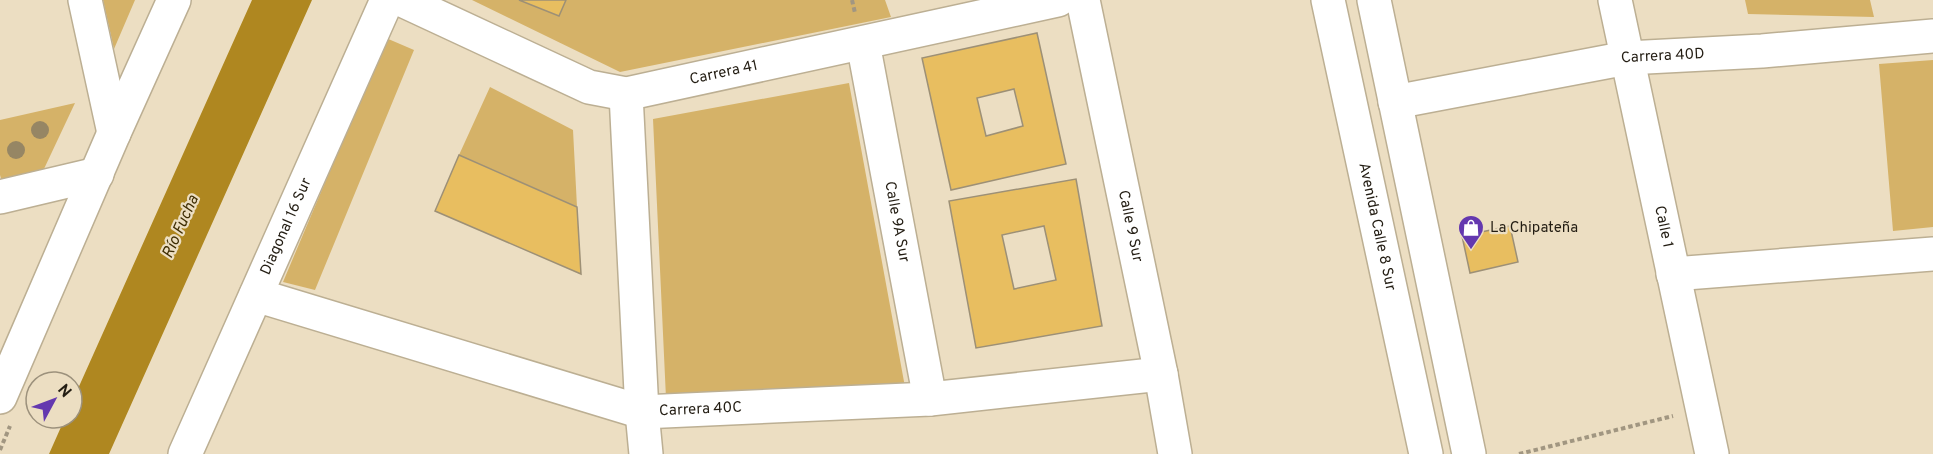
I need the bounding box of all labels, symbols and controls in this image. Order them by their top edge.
street label: Carrera 40D [1619,44,1705,68]
street label: Carrera 41 [688,56,760,89]
street label: Avenida Calle 8 Sur [1354,161,1400,293]
street label: Diagonal 16 Sur [256,175,316,278]
street label: Calle 9A Sur [880,180,914,264]
street label: Calle 9 Sur [1113,188,1147,264]
water label: Río Fucha [158,192,204,262]
street label: Calle 1 [1650,204,1677,250]
shop icon: La Chipateña [1456,213,1486,251]
place label: La Chipateña [1490,219,1578,238]
north arrow [24,370,84,430]
text: N [52,381,75,402]
street label: Carrera 40C [659,398,742,421]

